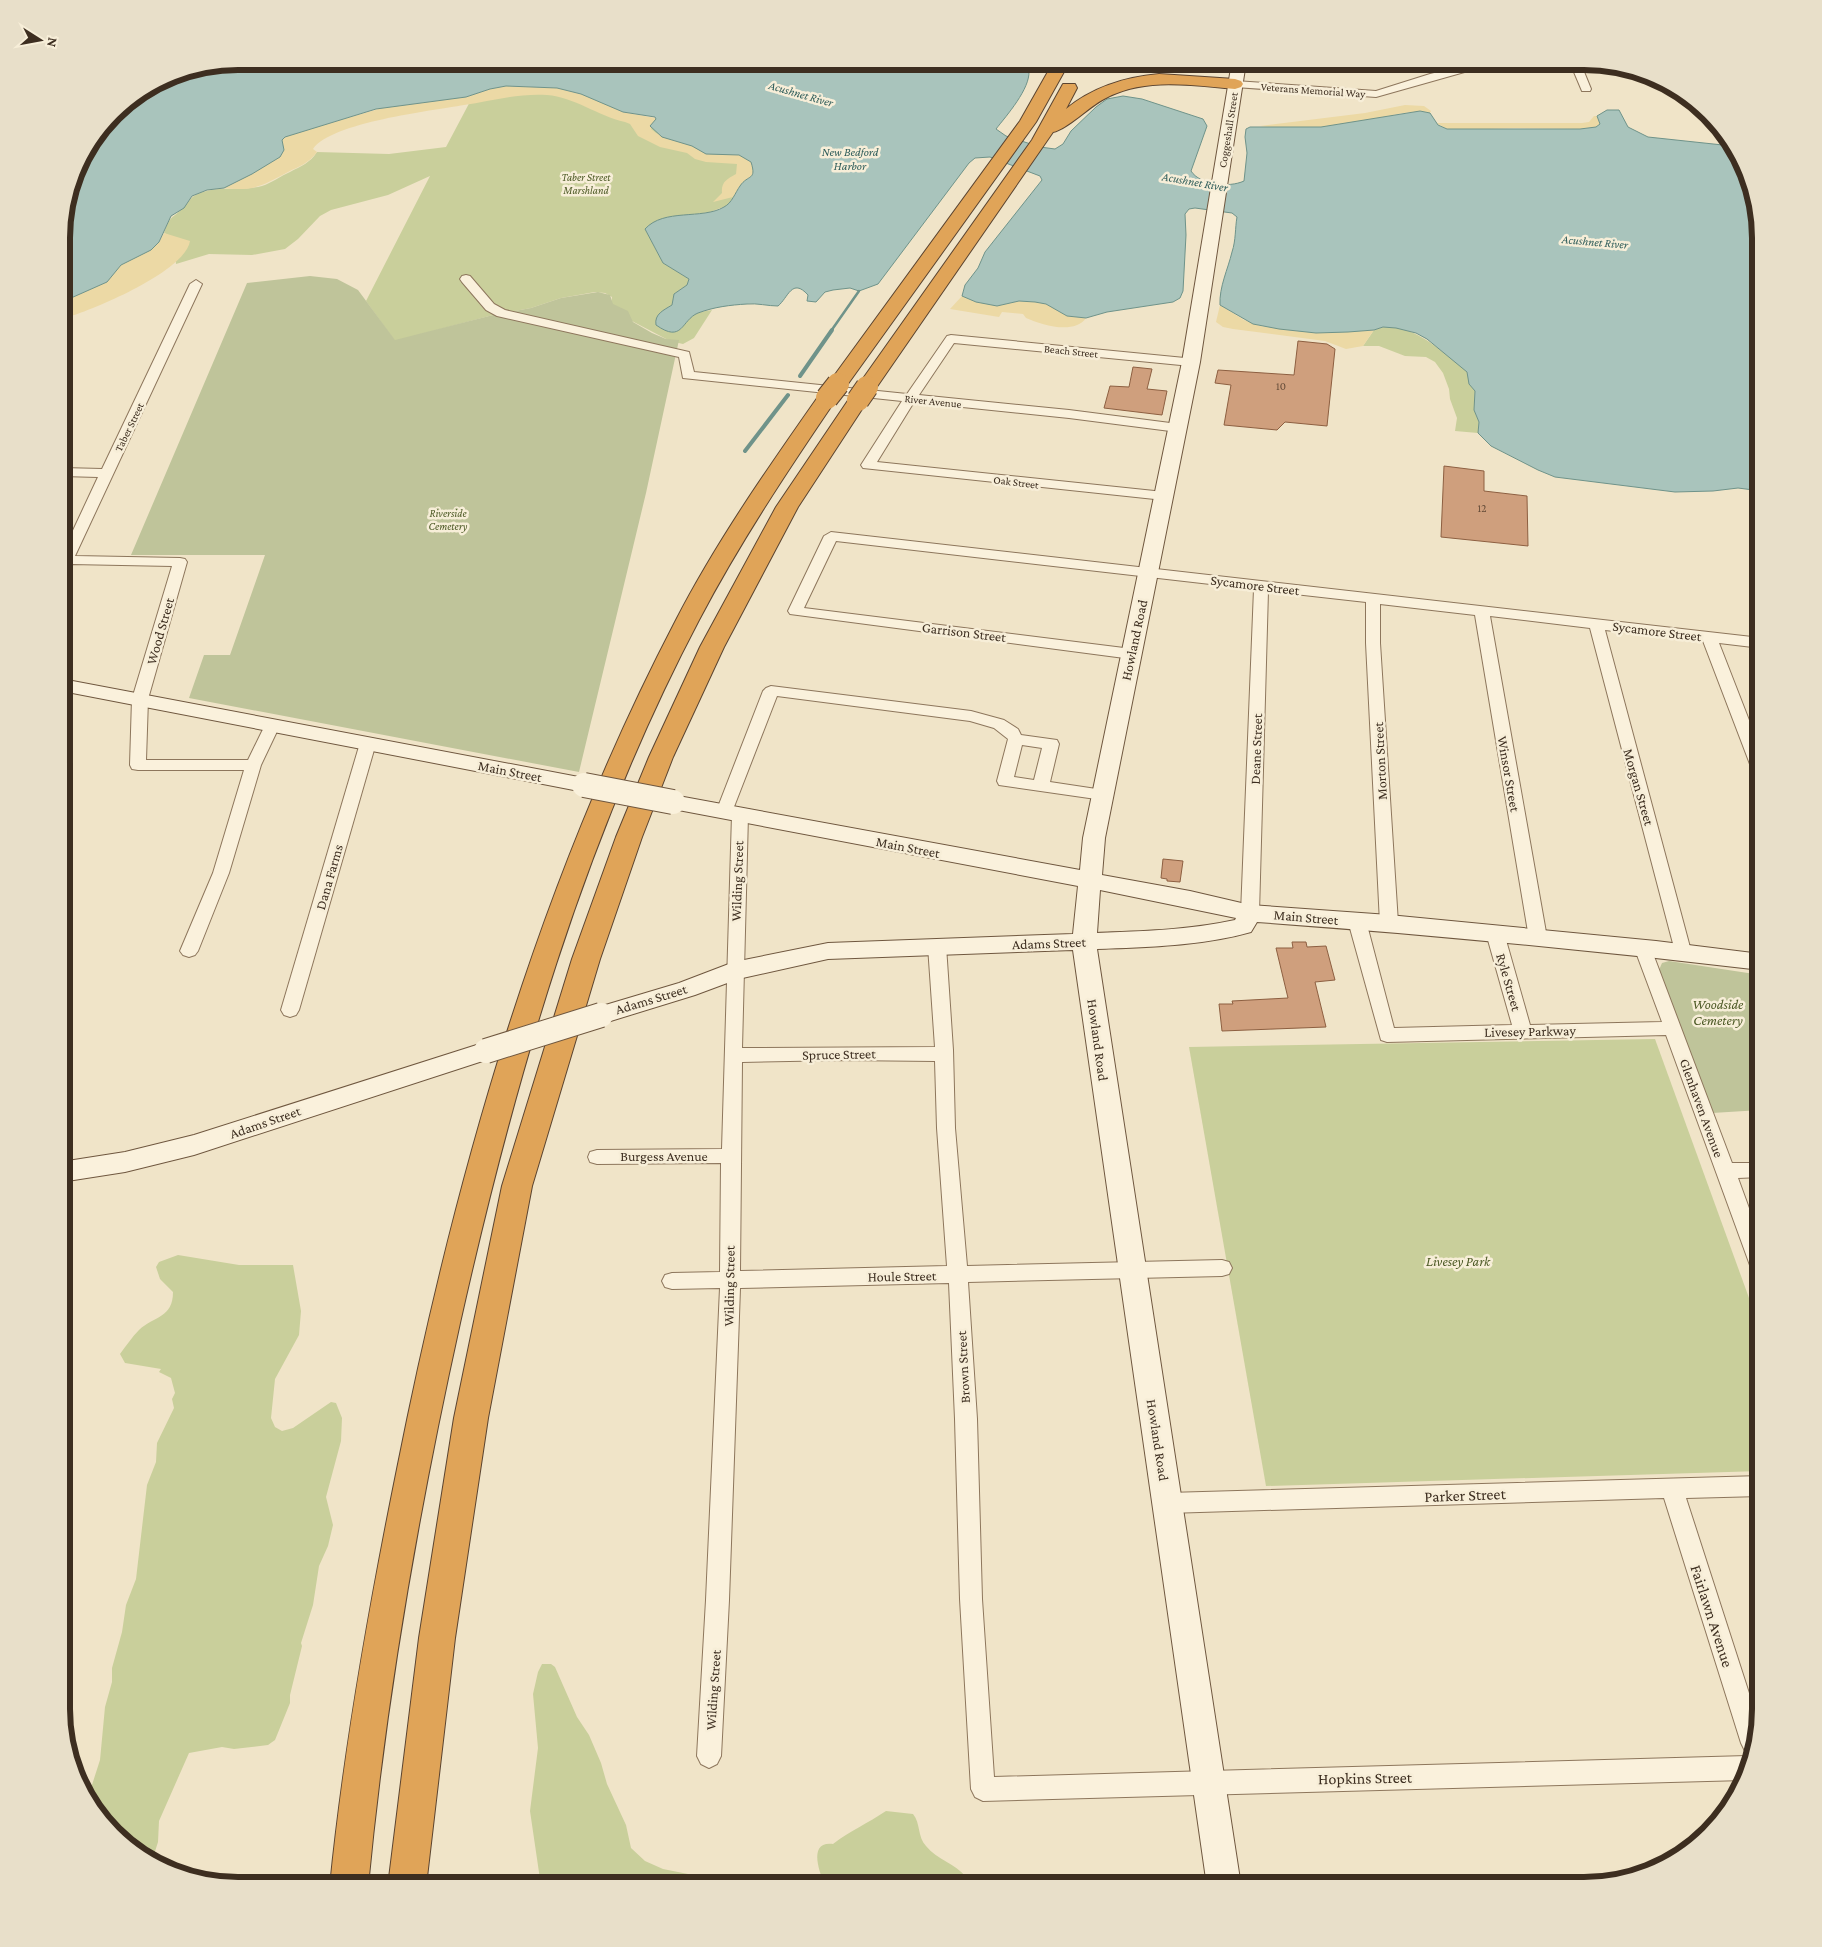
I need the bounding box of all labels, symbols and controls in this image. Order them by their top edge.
north arrow [15,15,65,65]
text: N [44,36,62,49]
water label: Acushnet River [766,78,836,110]
street label: Veterans Memorial Way [1260,80,1367,101]
street label: Coggeshall Street [1216,91,1241,169]
water label: New Bedford Harbor [822,145,879,173]
water label: Acushnet River [1160,169,1230,195]
park label: Taber Street Marshland [561,171,611,196]
water label: Acushnet River [1560,232,1630,252]
street label: Beach Street [1043,342,1099,360]
house number: 10 [1276,380,1286,392]
street label: River Avenue [904,392,962,410]
street label: Taber Street [112,400,146,453]
street label: Oak Street [993,473,1040,491]
house number: 12 [1478,502,1486,514]
park label: Riverside Cemetery [429,507,468,533]
street label: Sycamore Street [1210,572,1301,598]
street label: Wood Street [143,595,177,666]
street label: Howland Road [1118,597,1151,682]
street label: Sycamore Street [1612,618,1703,644]
street label: Garrison Street [921,619,1007,645]
street label: Deane Street [1247,713,1265,785]
street label: Morton Street [1370,721,1390,800]
street label: Winsor Street [1494,735,1524,813]
street label: Morgan Street [1620,747,1658,828]
street label: Main Street [477,757,544,785]
street label: Main Street [875,833,942,861]
street label: Wilding Street [728,840,746,922]
street label: Dana Farms [312,842,346,912]
street label: Main Street [1273,906,1339,928]
street label: Adams Street [1012,934,1087,952]
street label: Ryle Street [1493,951,1525,1013]
street label: Adams Street [613,980,689,1017]
park label: Woodside Cemetery [1693,996,1744,1028]
street label: Howland Road [1084,998,1112,1083]
street label: Livesey Parkway [1484,1022,1576,1040]
street label: Spruce Street [802,1045,876,1063]
street label: Glenhaven Avenue [1677,1056,1727,1160]
street label: Adams Street [227,1102,303,1142]
street label: Burgess Avenue [620,1148,708,1164]
street label: Wilding Street [720,1245,738,1326]
park label: Livesey Park [1426,1253,1491,1269]
street label: Houle Street [867,1267,937,1285]
street label: Brown Street [953,1330,973,1404]
street label: Howland Road [1144,1398,1172,1483]
street label: Parker Street [1424,1485,1507,1505]
street label: Fairlawn Avenue [1687,1563,1737,1669]
street label: Wilding Street [702,1649,724,1731]
street label: Hopkins Street [1318,1769,1413,1788]

